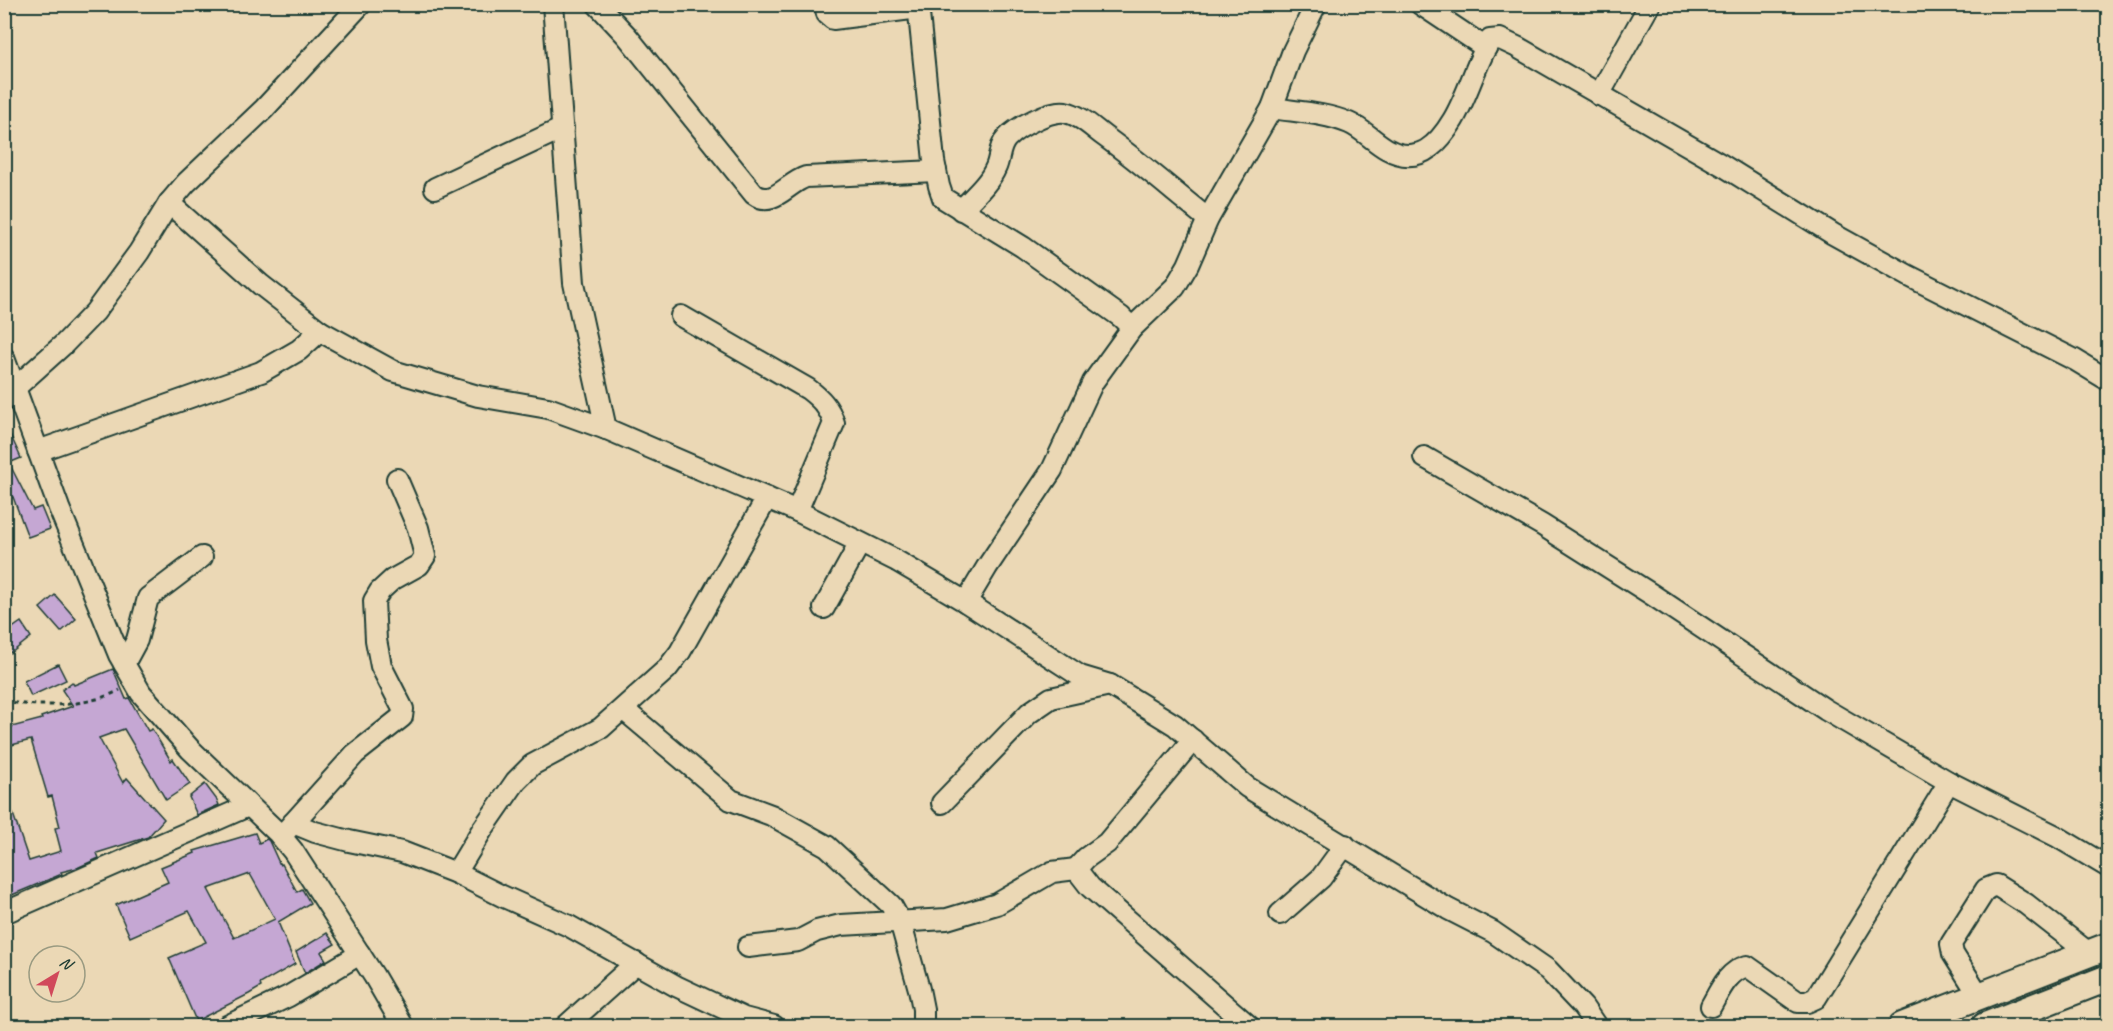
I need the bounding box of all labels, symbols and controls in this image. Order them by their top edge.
north arrow [27,944,87,1004]
text: N [56,952,78,976]

